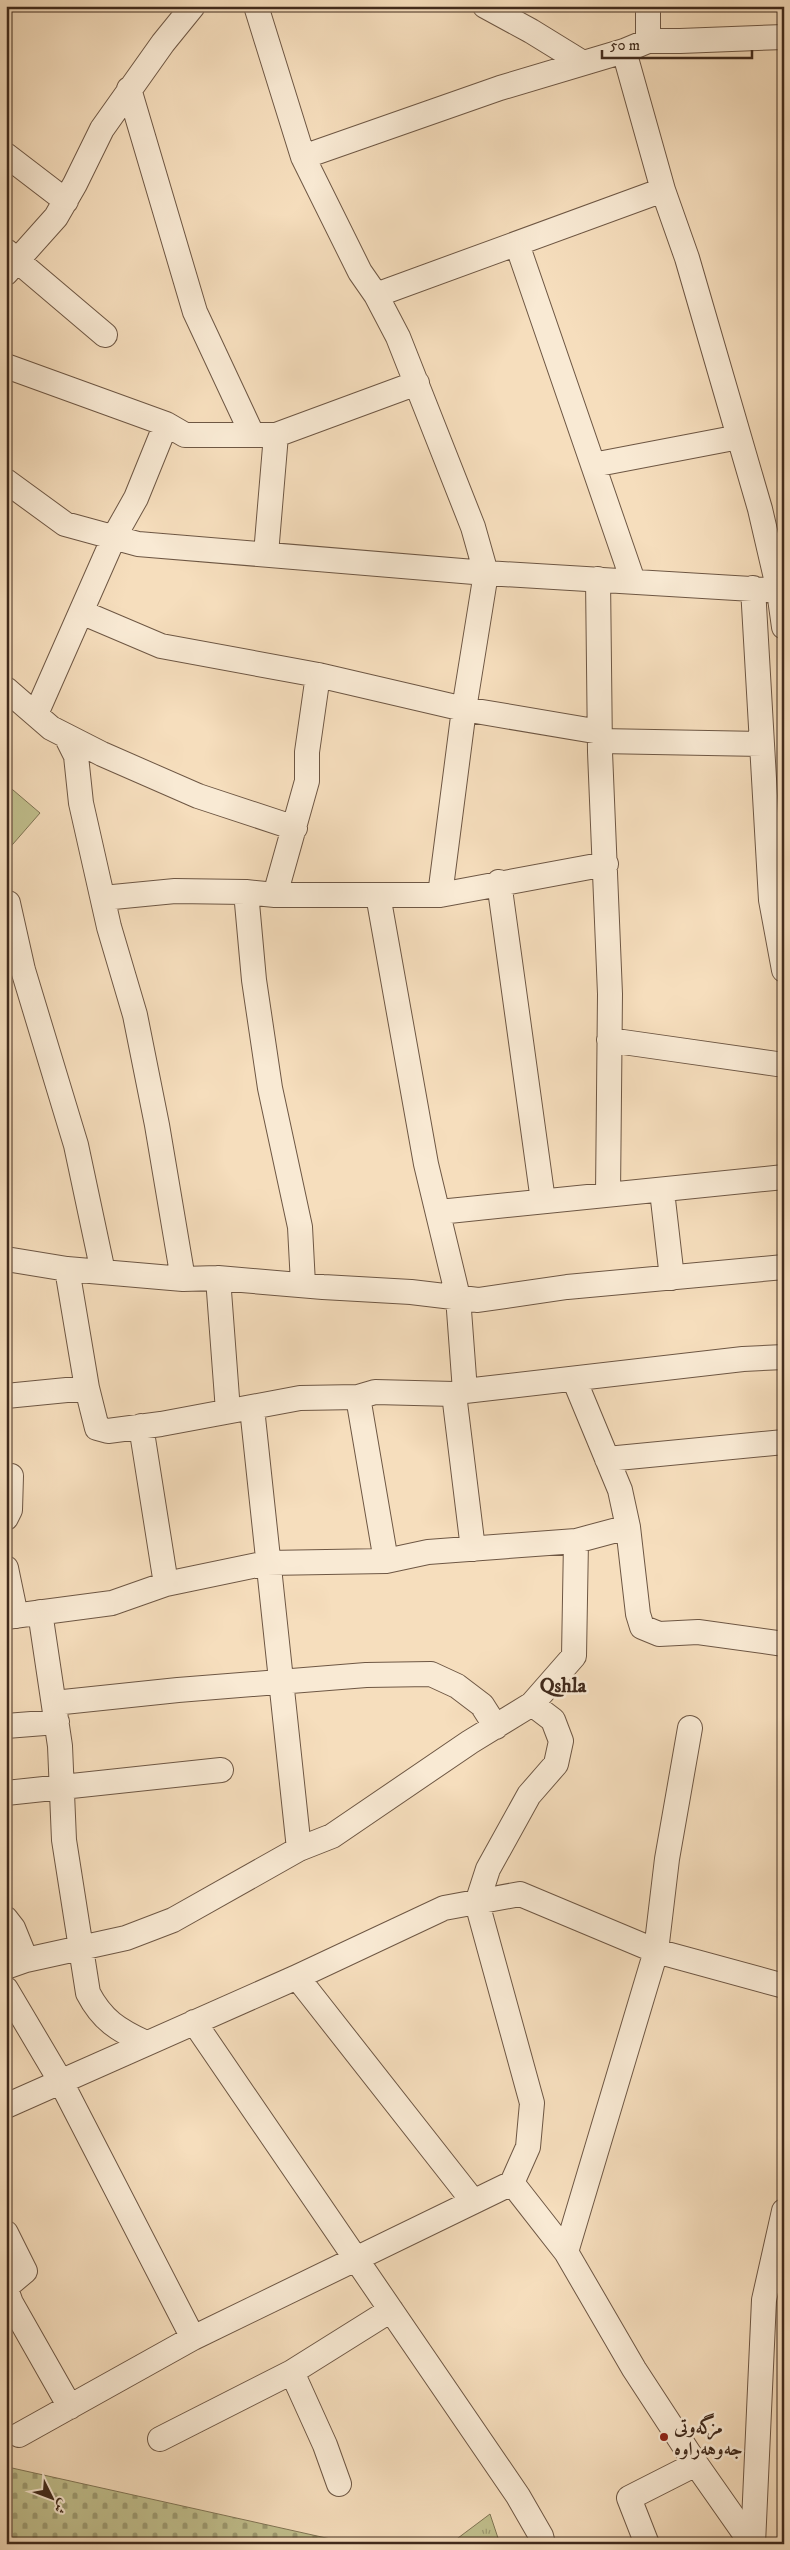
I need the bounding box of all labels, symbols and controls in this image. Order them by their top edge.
scale bar [602,28,752,60]
text: 50 m [610,36,640,55]
district label: Qshla [540,1674,587,1699]
place label: مزگه‌وتی جه‌وهه‌راوه [673,2413,742,2461]
marker: مزگه‌وتی جه‌وهه‌راوه [658,2431,670,2443]
north arrow [28,2472,78,2522]
text: ش [50,2495,72,2517]

